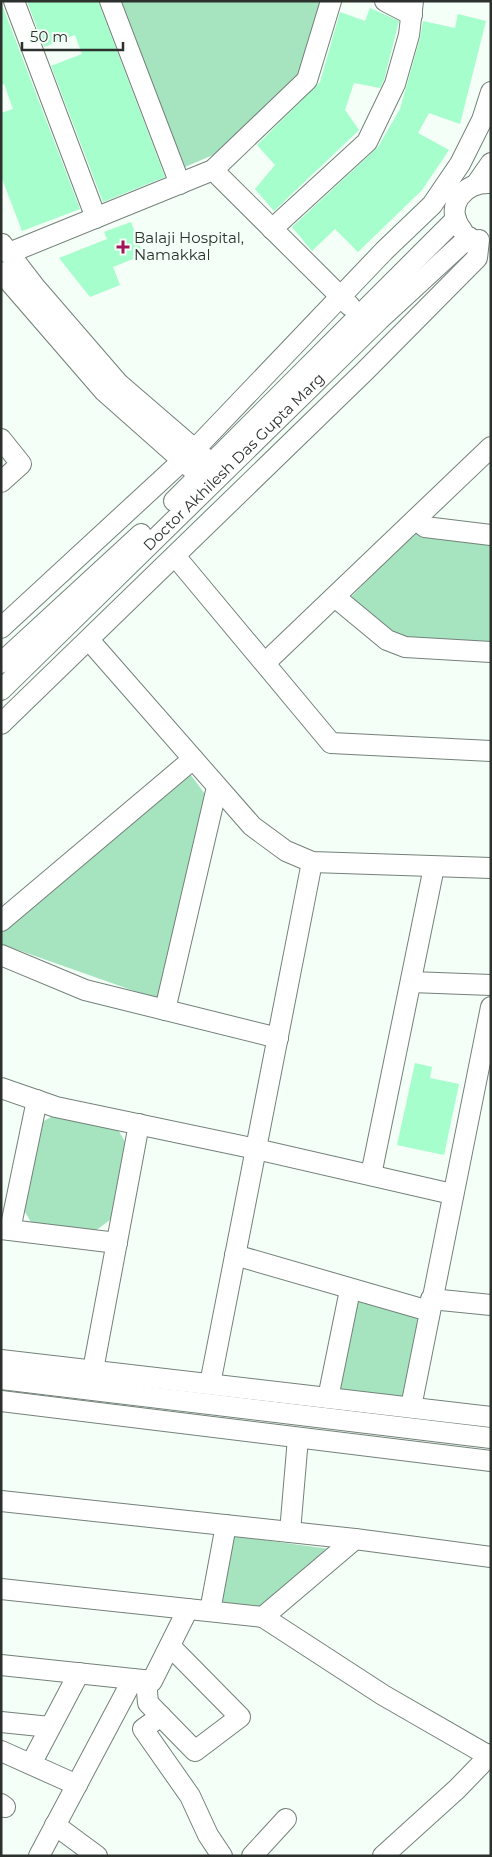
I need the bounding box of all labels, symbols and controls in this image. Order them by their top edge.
scale bar [22,20,124,52]
text: 50 m [30,27,68,46]
place label: Balaji Hospital, Namakkal [134,228,244,264]
marker: Balaji Hospital, Namakkal [116,240,130,254]
street label: Doctor Akhilesh Das Gupta Marg [139,369,328,555]

